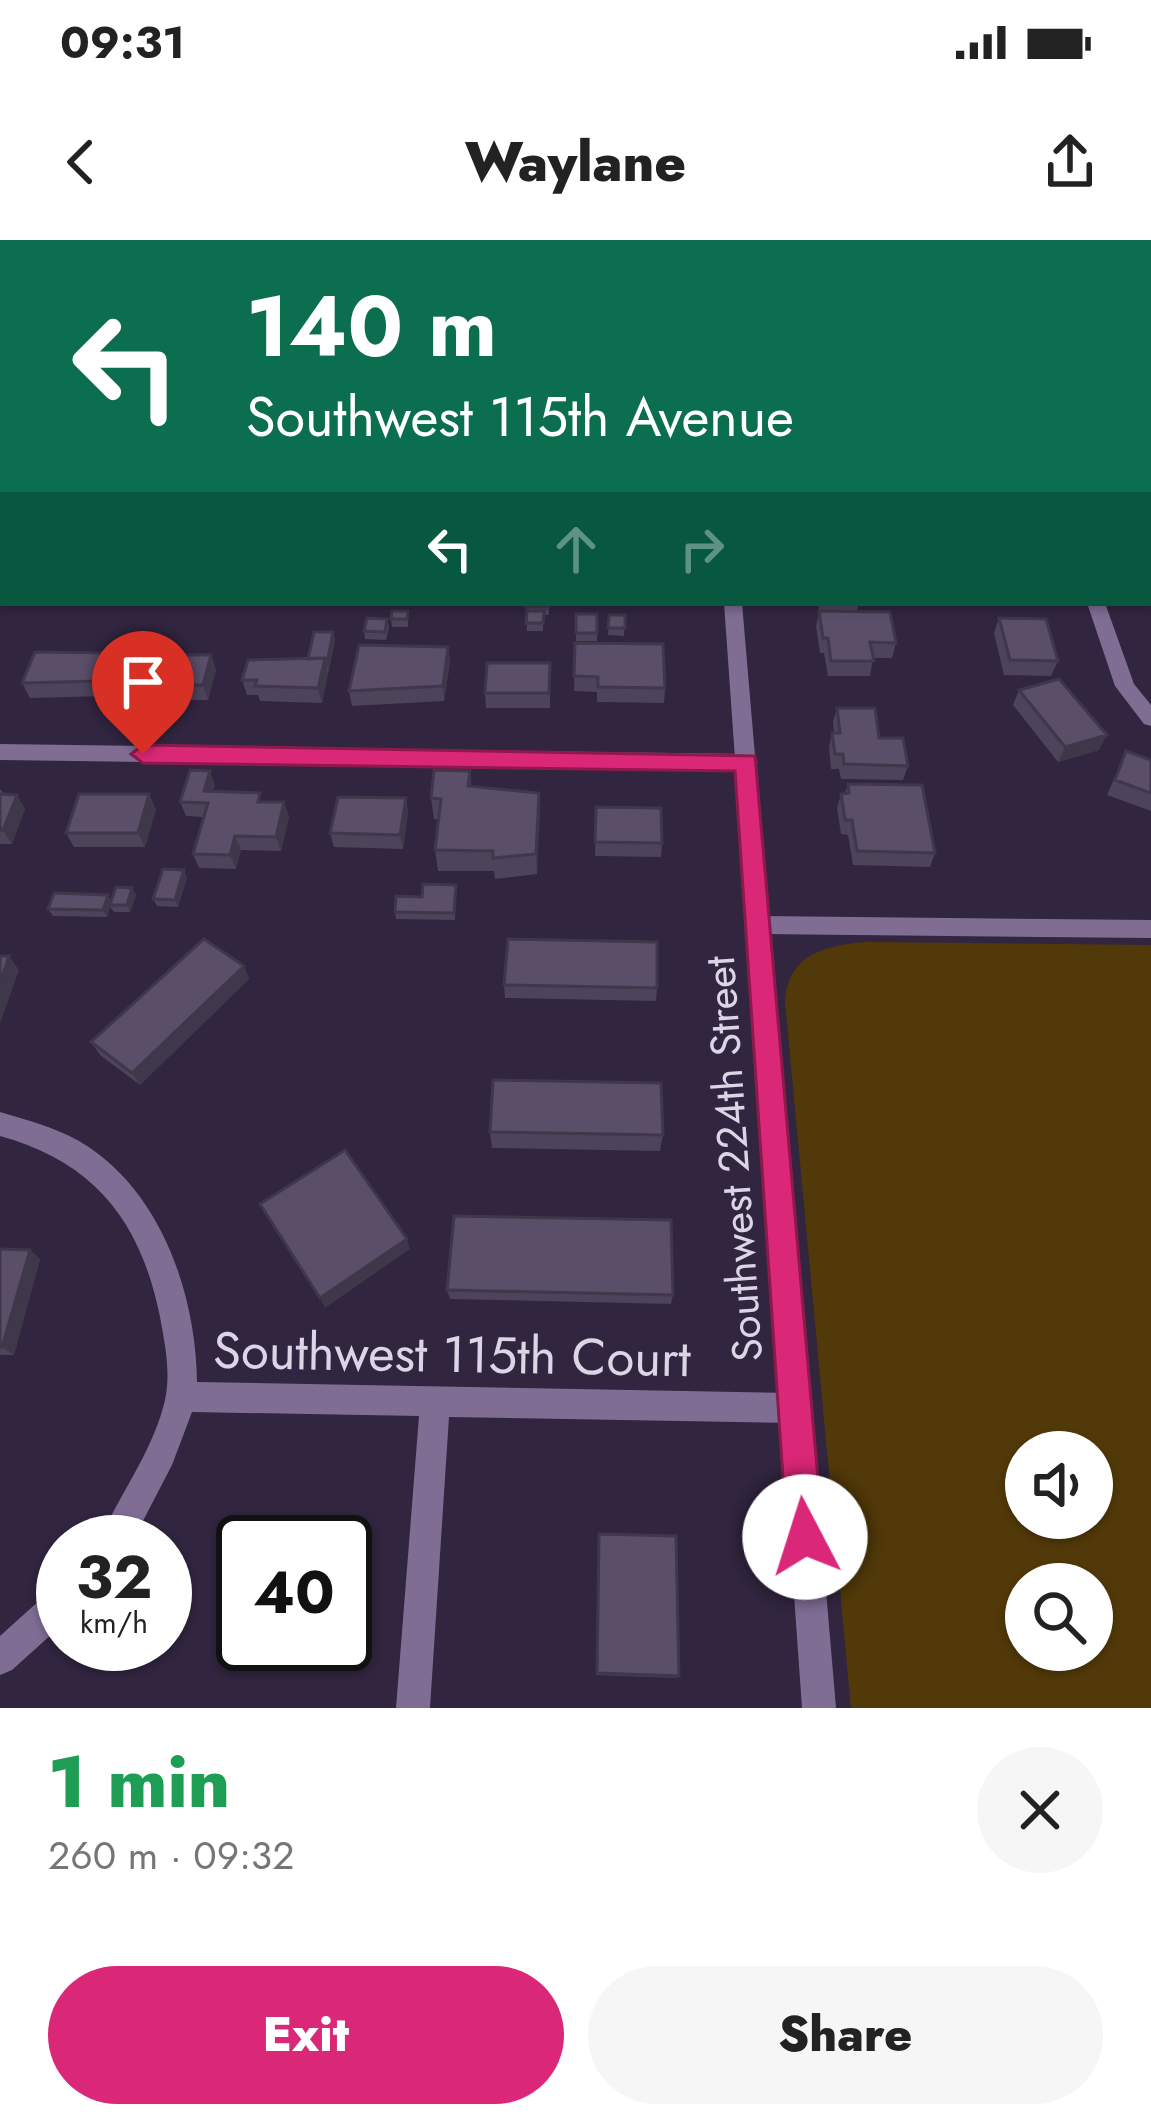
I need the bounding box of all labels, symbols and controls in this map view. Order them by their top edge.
text: 09:31 [60,10,185,75]
text: Waylane [465,123,686,201]
icon: back [48,129,114,195]
icon: share [1037,129,1103,195]
text: 140 m [246,266,497,388]
icon: left [48,288,204,444]
text: Southwest 115th Avenue [246,378,794,456]
icon: left [417,516,483,582]
icon: ahead [543,516,609,582]
icon: right [669,516,735,582]
pin [92,631,194,754]
icon: arrive [110,649,176,715]
street label: Southwest 224th Street [689,954,778,1364]
street label: Southwest 115th Court [212,1313,692,1395]
map controls [1005,1431,1113,1671]
button: sound [1005,1431,1113,1539]
position arrow [742,1474,868,1600]
speed limit sign: 40 [216,1515,372,1671]
text: 32 [76,1534,152,1621]
button: search [1005,1563,1113,1671]
text: km/h [80,1601,148,1644]
text: 1 min [48,1730,230,1834]
button: close [977,1747,1103,1873]
text: 260 m · 09:32 [48,1827,294,1884]
button: Exit [48,1966,564,2104]
button: Share [588,1966,1103,2104]

